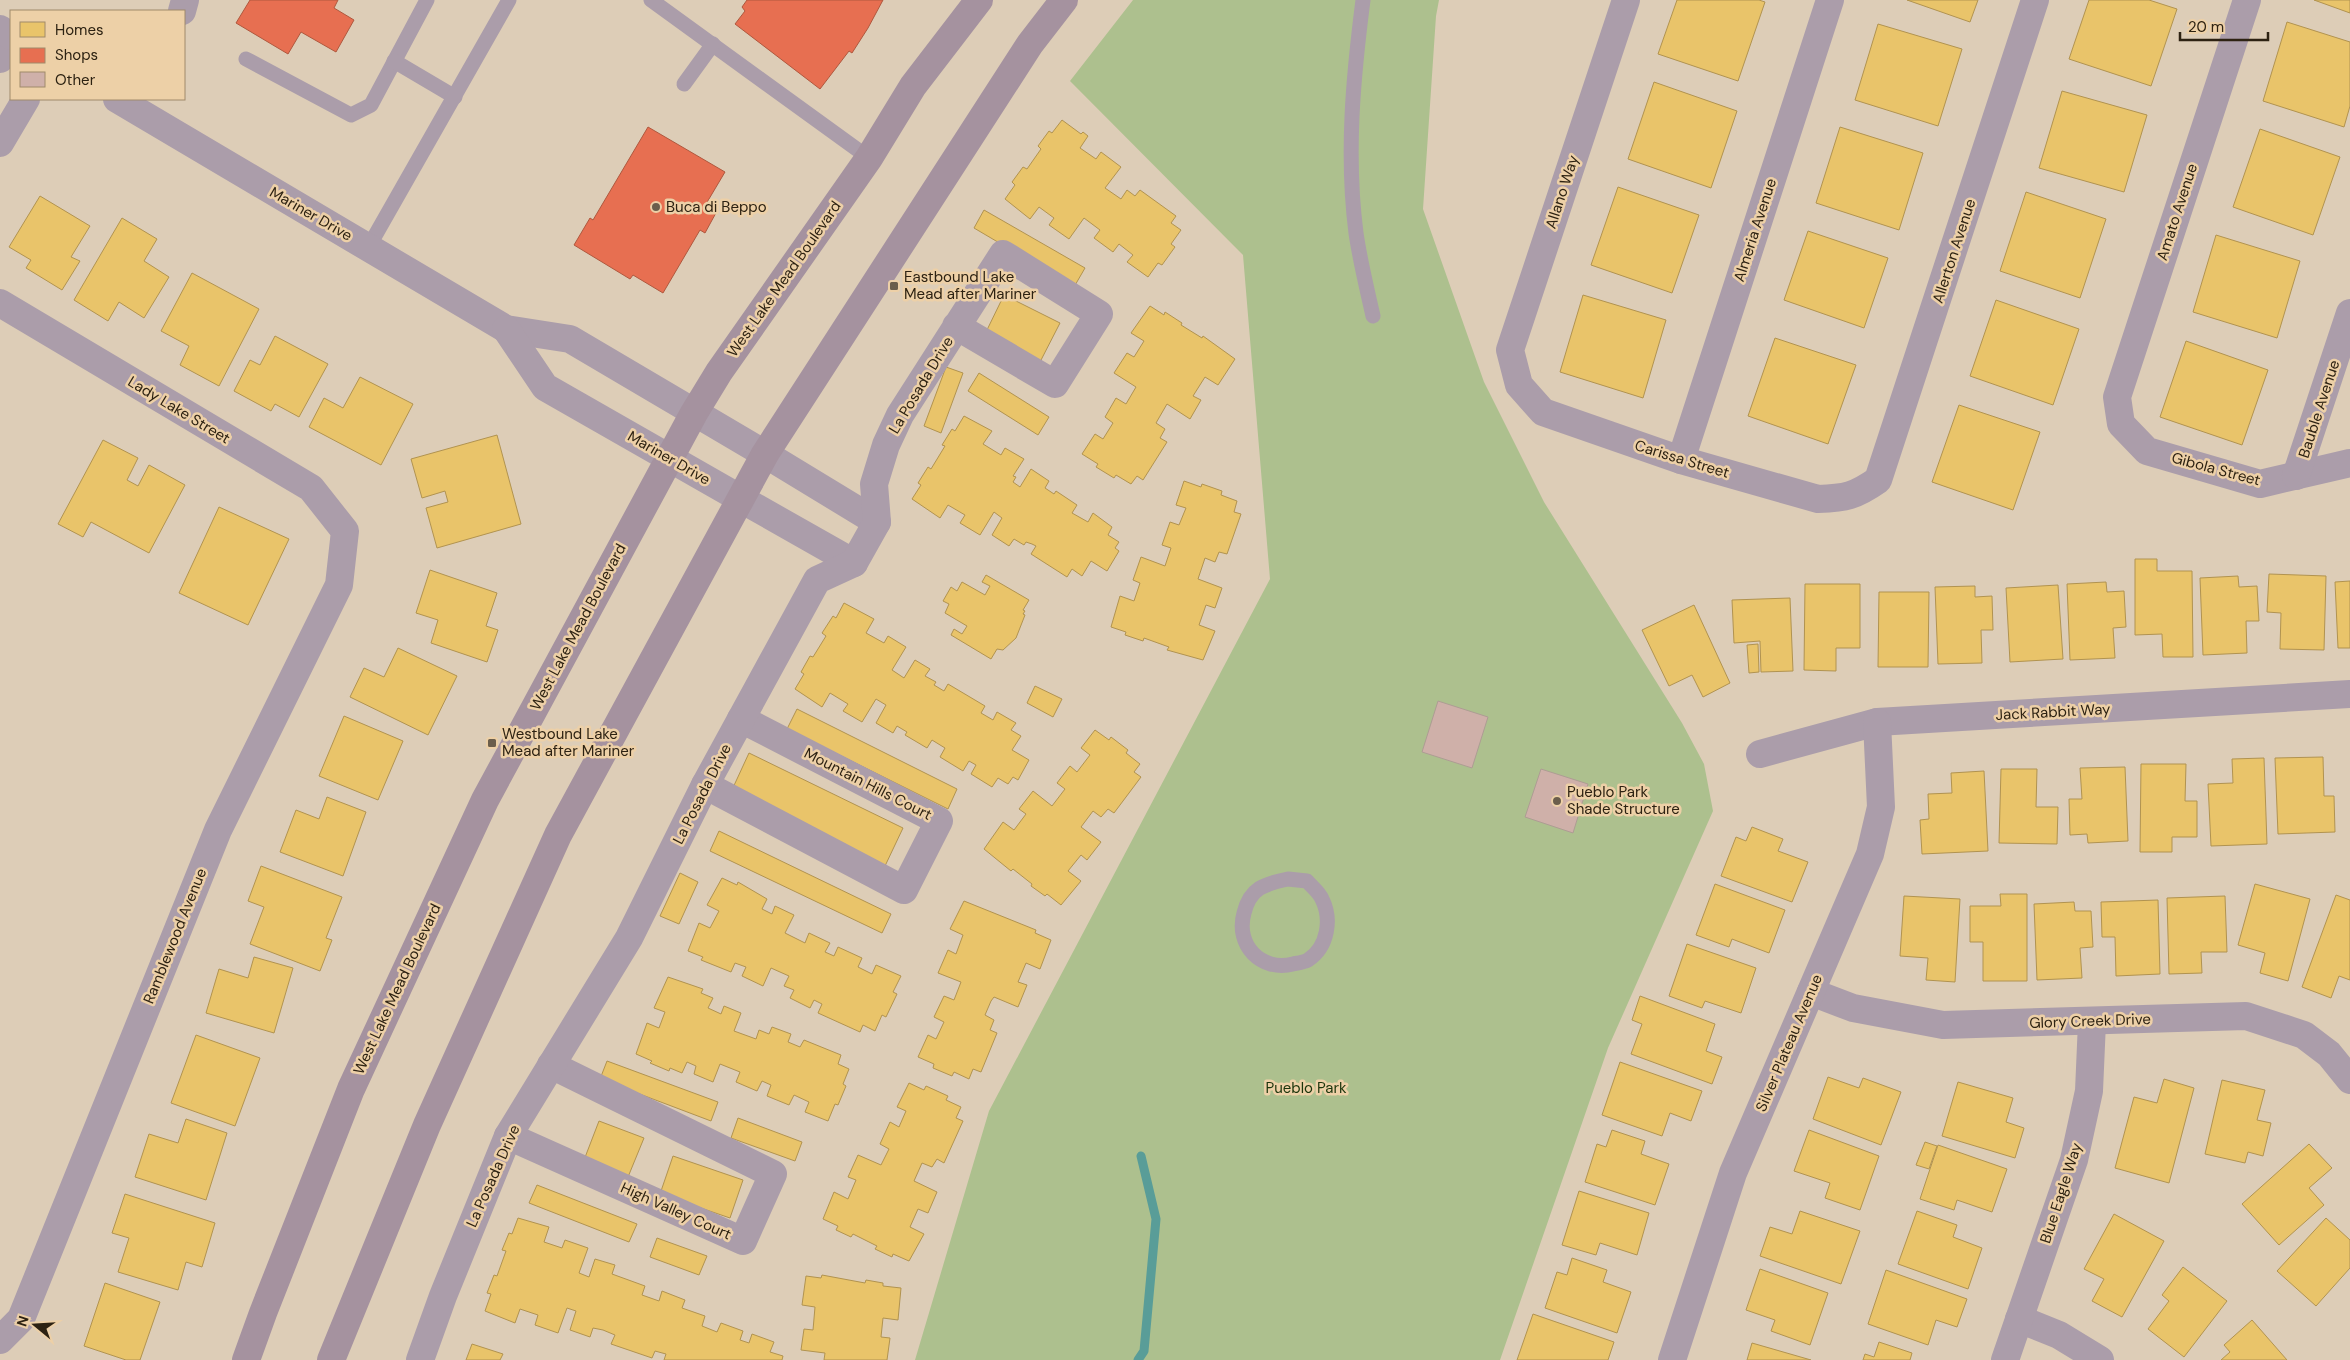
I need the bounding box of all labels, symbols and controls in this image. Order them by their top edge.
legend [10,10,185,100]
scale bar [2180,10,2268,42]
text: 20 m [2188,17,2224,37]
text: Homes [55,20,104,40]
text: Shops [55,45,98,65]
text: Other [55,70,96,90]
street label: Allano Way [1541,152,1584,231]
street label: Amato Avenue [2152,161,2202,263]
street label: Almeria Avenue [1729,176,1781,284]
street label: Mariner Drive [266,182,356,246]
street label: Allerton Avenue [1928,196,1980,306]
place label: Buca di Beppo [666,197,767,217]
street label: West Lake Mead Boulevard [722,197,846,361]
marker: Buca di Beppo [650,201,662,213]
place label: Eastbound Lake Mead after Mariner [904,267,1037,304]
marker: Eastbound Lake Mead after Mariner [888,280,900,292]
street label: La Posada Drive [884,333,958,437]
street label: Bauble Avenue [2294,357,2344,461]
street label: Lady Lake Street [124,372,234,448]
street label: Mariner Drive [624,426,714,490]
street label: Carissa Street [1632,435,1732,483]
street label: Gibola Street [2169,448,2263,490]
street label: West Lake Mead Boulevard [525,540,631,714]
street label: Jack Rabbit Way [1995,699,2112,725]
place label: Westbound Lake Mead after Mariner [502,724,635,761]
marker: Westbound Lake Mead after Mariner [486,737,498,749]
street label: La Posada Drive [668,740,736,848]
street label: Mountain Hills Court [801,743,935,825]
place label: Pueblo Park Shade Structure [1567,782,1680,819]
marker: Pueblo Park Shade Structure [1551,795,1563,807]
street label: Ramblewood Avenue [139,865,211,1007]
street label: West Lake Mead Boulevard [349,900,445,1078]
street label: Silver Plateau Avenue [1751,971,1827,1115]
street label: Glory Creek Drive [2029,1009,2151,1033]
park label: Pueblo Park [1265,1078,1347,1098]
street label: La Posada Drive [461,1122,525,1230]
street label: Blue Eagle Way [2035,1140,2087,1246]
street label: High Valley Court [618,1178,735,1244]
north arrow [10,1300,60,1350]
text: N [12,1313,33,1329]

